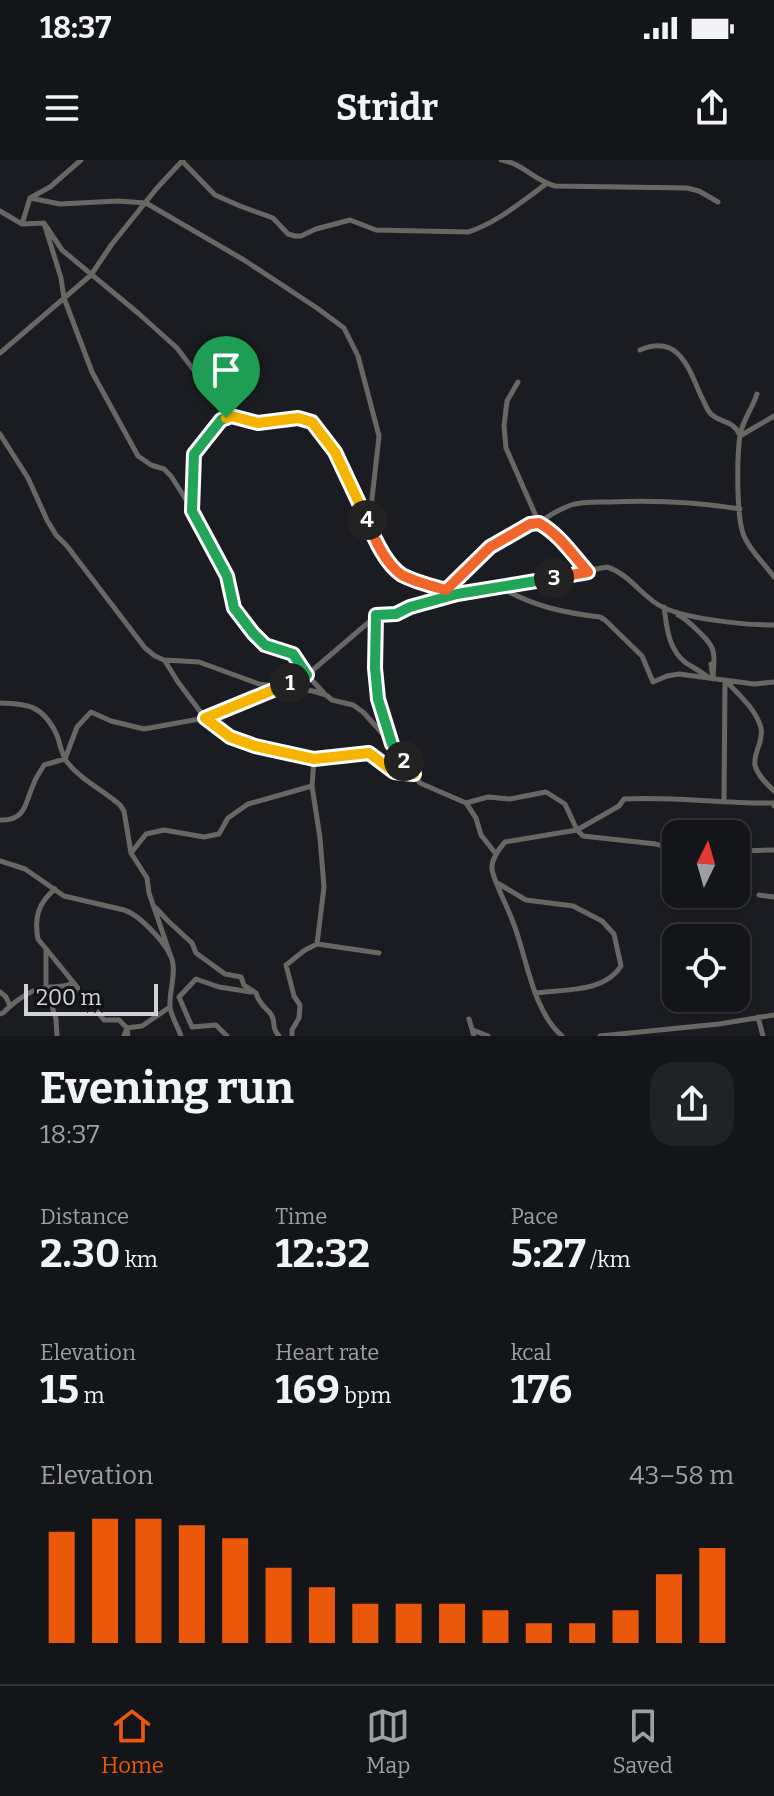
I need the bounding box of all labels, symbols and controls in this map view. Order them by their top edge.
text: 18:37 [40,10,111,46]
icon: menu [40,86,84,130]
text: Stridr [336,86,438,130]
icon: share [690,86,734,130]
pin [192,336,260,418]
icon: arrive [204,348,248,392]
pin: 4 [347,500,387,540]
text: 4 [360,506,374,533]
pin: 3 [534,558,574,598]
text: 3 [548,564,560,591]
pin: 1 [270,663,310,703]
text: 1 [285,669,295,696]
pin: 2 [384,741,424,781]
text: 2 [398,747,410,774]
north arrow [662,820,750,908]
map controls [662,820,750,1012]
button: locate [662,924,750,1012]
scale bar [24,980,158,1016]
text: 200 m [36,984,102,1011]
text: Evening run [40,1062,294,1115]
button: share [650,1062,734,1146]
text: 18:37 [40,1119,100,1150]
text: Distance [40,1203,129,1230]
text: Time [275,1203,327,1230]
text: Pace [511,1203,558,1230]
text: 2.30 [40,1230,120,1278]
text: 12:32 [275,1230,370,1278]
text: 5:27 [511,1230,586,1278]
text: km [120,1246,158,1273]
text: /km [586,1246,630,1273]
text: Elevation [40,1339,136,1366]
text: Heart rate [275,1339,379,1366]
text: kcal [511,1339,552,1366]
text: 15 [40,1366,79,1414]
text: 169 [275,1366,340,1414]
text: 176 [511,1366,572,1414]
text: m [79,1382,105,1409]
text: bpm [340,1382,391,1409]
text: Elevation [40,1460,153,1491]
text: 43–58 m [629,1460,734,1491]
tab: Home [101,1704,164,1779]
tab: Map [366,1704,410,1779]
tab: Saved [612,1704,673,1779]

